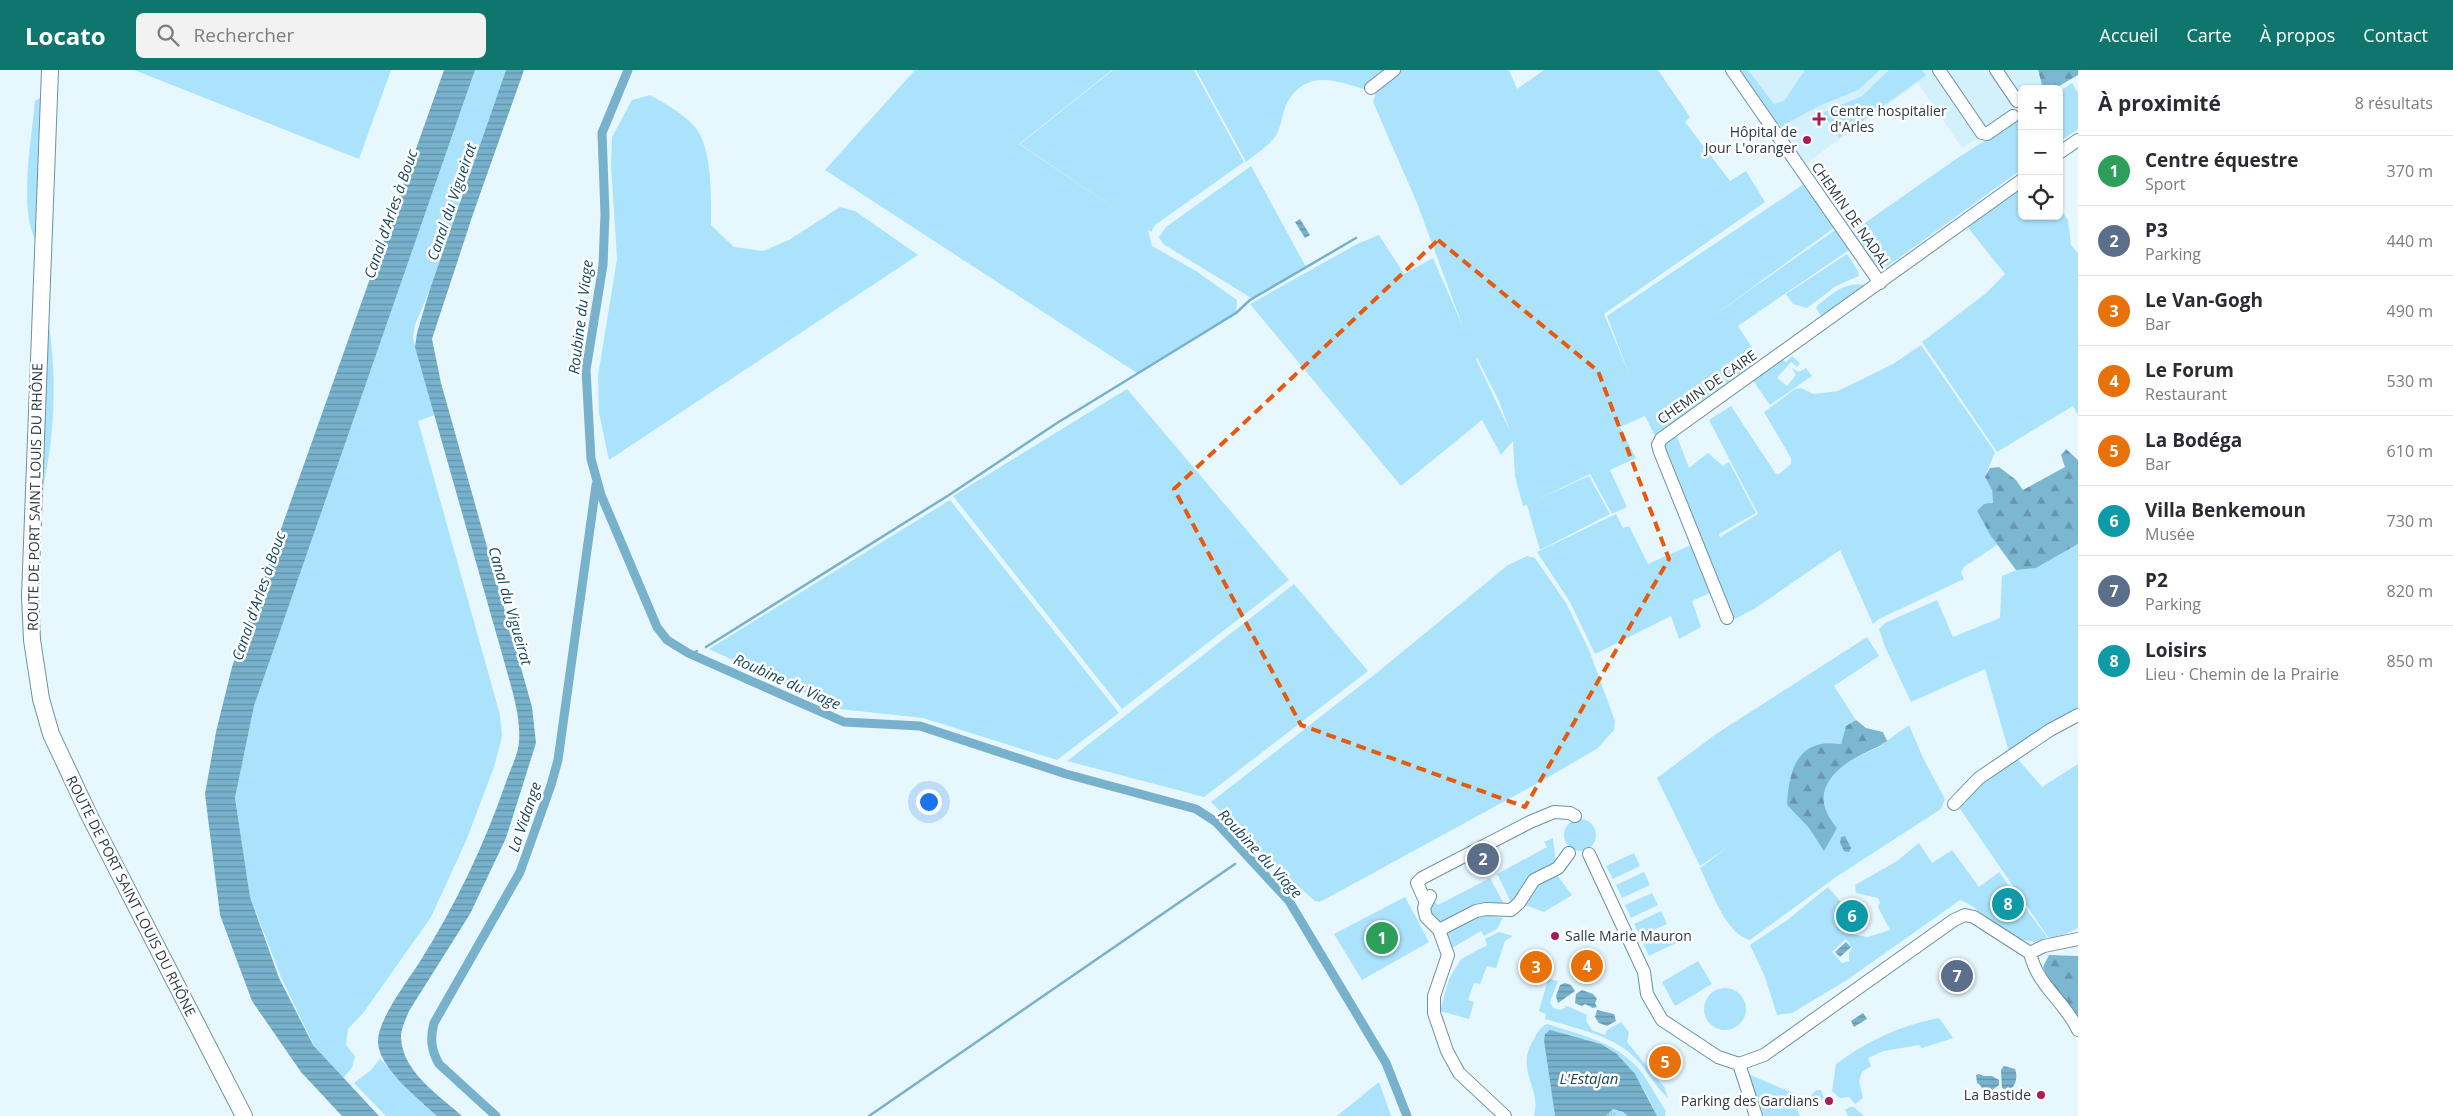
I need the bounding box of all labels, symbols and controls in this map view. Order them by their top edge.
search box [136,13,486,58]
text: Locato [25,19,106,52]
icon: search [154,21,182,49]
text: Rechercher [194,22,294,48]
text: Accueil [2100,23,2158,47]
text: Carte [2186,23,2232,47]
text: À propos [2260,23,2335,47]
text: Contact [2363,23,2428,47]
map controls [2018,85,2063,220]
button: + [2018,85,2063,130]
text: À proximité [2098,89,2221,117]
text: 8 résultats [2355,92,2433,114]
place label: Centre hospitalier d'Arles [1830,101,1947,136]
marker: Centre hospitalier d'Arles [1812,112,1826,126]
place label: Hôpital de Jour L'oranger [1703,122,1797,157]
button: − [2018,130,2063,175]
marker: Hôpital de Jour L'oranger [1801,134,1813,146]
water label: Canal du Vigueirat [422,140,481,263]
water label: Canal d'Arles à Bouc [359,146,422,281]
text: Centre équestre [2145,147,2298,173]
street label: CHEMIN DE NADAL [1808,158,1895,271]
text: 1 [2109,160,2119,182]
text: 370 m [2387,160,2433,182]
text: Sport [2145,173,2185,195]
button: locate [2018,175,2063,220]
text: P3 [2145,217,2168,243]
text: 2 [2109,230,2119,252]
text: 440 m [2387,230,2433,252]
text: Parking [2145,243,2201,265]
water label: Roubine du Viage [563,258,597,375]
text: Le Van-Gogh [2145,287,2263,313]
text: 3 [2109,300,2119,322]
text: 490 m [2387,300,2433,322]
text: Bar [2145,313,2171,335]
street label: CHEMIN DE CAIRE [1653,345,1760,428]
text: Le Forum [2145,357,2234,383]
street label: ROUTE DE PORT SAINT LOUIS DU RHÔNE [23,363,46,631]
text: 4 [2109,370,2119,392]
text: 530 m [2387,370,2433,392]
text: Restaurant [2145,383,2227,405]
text: La Bodéga [2145,427,2242,453]
text: 5 [2109,440,2119,462]
text: 610 m [2387,440,2433,462]
text: Bar [2145,453,2171,475]
text: Villa Benkemoun [2145,497,2306,523]
text: 6 [2109,510,2119,532]
text: 730 m [2387,510,2433,532]
text: Musée [2145,523,2195,545]
water label: Canal d'Arles à Bouc [227,528,290,663]
water label: Canal du Vigueirat [484,544,538,668]
text: P2 [2145,567,2168,593]
text: 7 [2109,580,2119,602]
text: 820 m [2387,580,2433,602]
text: Parking [2145,593,2201,615]
text: Loisirs [2145,637,2207,663]
water label: Roubine du Viage [731,649,845,714]
text: 8 [2109,650,2119,672]
text: 850 m [2387,650,2433,672]
text: Lieu · Chemin de la Prairie [2145,663,2339,685]
street label: ROUTE DE PORT SAINT LOUIS DU RHÔNE [62,772,201,1019]
water label: La Vidange [503,779,546,854]
your location [916,789,942,815]
water label: Roubine du Viage [1214,804,1308,903]
pin: 2 [1467,840,1499,878]
pin: 8 [1992,885,2024,923]
pin: 6 [1836,897,1868,935]
pin: 1 [1366,919,1398,957]
place label: Salle Marie Mauron [1565,926,1692,945]
marker: Salle Marie Mauron [1549,930,1561,942]
pin: 4 [1571,947,1603,985]
pin: 3 [1520,948,1552,986]
pin: 7 [1941,957,1973,995]
pin: 5 [1649,1043,1681,1081]
water label: L'Estajan [1560,1068,1618,1088]
place label: La Bastide [1964,1085,2031,1104]
marker: La Bastide [2035,1089,2047,1101]
place label: Parking des Gardians [1681,1091,1819,1110]
marker: Parking des Gardians [1823,1095,1835,1107]

